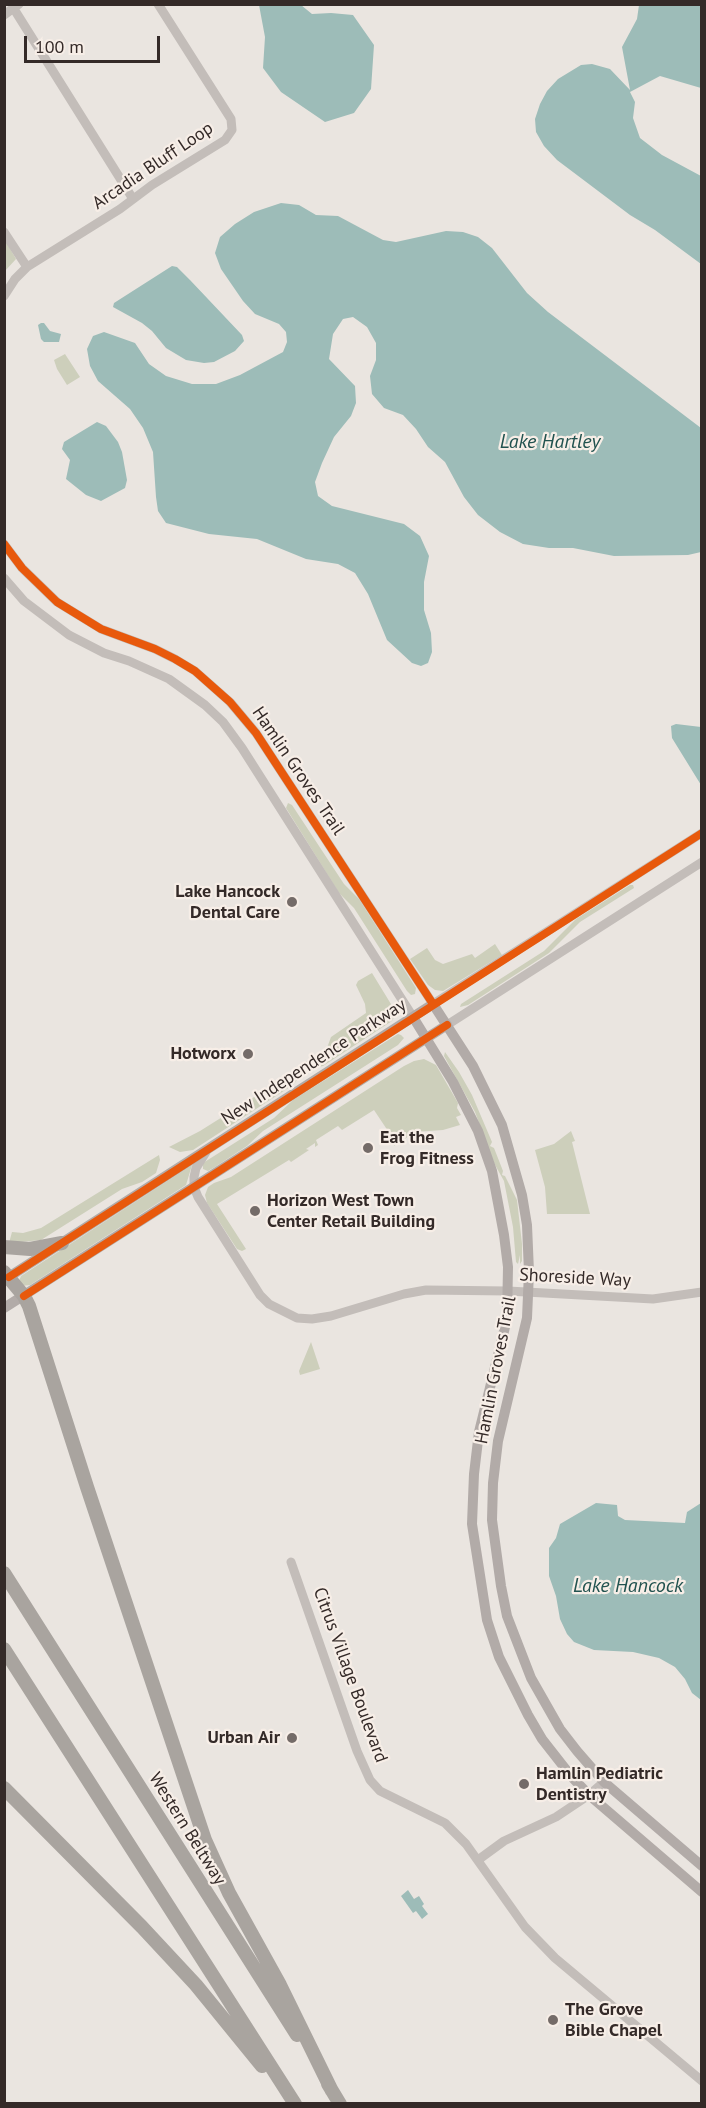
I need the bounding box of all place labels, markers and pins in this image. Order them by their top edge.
place label: Lake Hancock Dental Care [175,881,280,924]
marker: Lake Hancock Dental Care [285,895,299,909]
place label: Hotworx [170,1043,236,1065]
marker: Hotworx [241,1047,255,1061]
place label: Eat the Frog Fitness [380,1127,474,1170]
marker: Eat the Frog Fitness [361,1141,375,1155]
place label: Horizon West Town Center Retail Building [267,1190,435,1232]
marker: Horizon West Town Center Retail Building [248,1204,262,1218]
place label: Urban Air [207,1727,280,1749]
marker: Urban Air [285,1731,299,1745]
place label: Hamlin Pediatric Dentistry [536,1763,663,1806]
marker: Hamlin Pediatric Dentistry [517,1777,531,1791]
place label: The Grove Bible Chapel [565,1999,662,2042]
marker: The Grove Bible Chapel [546,2013,560,2027]

